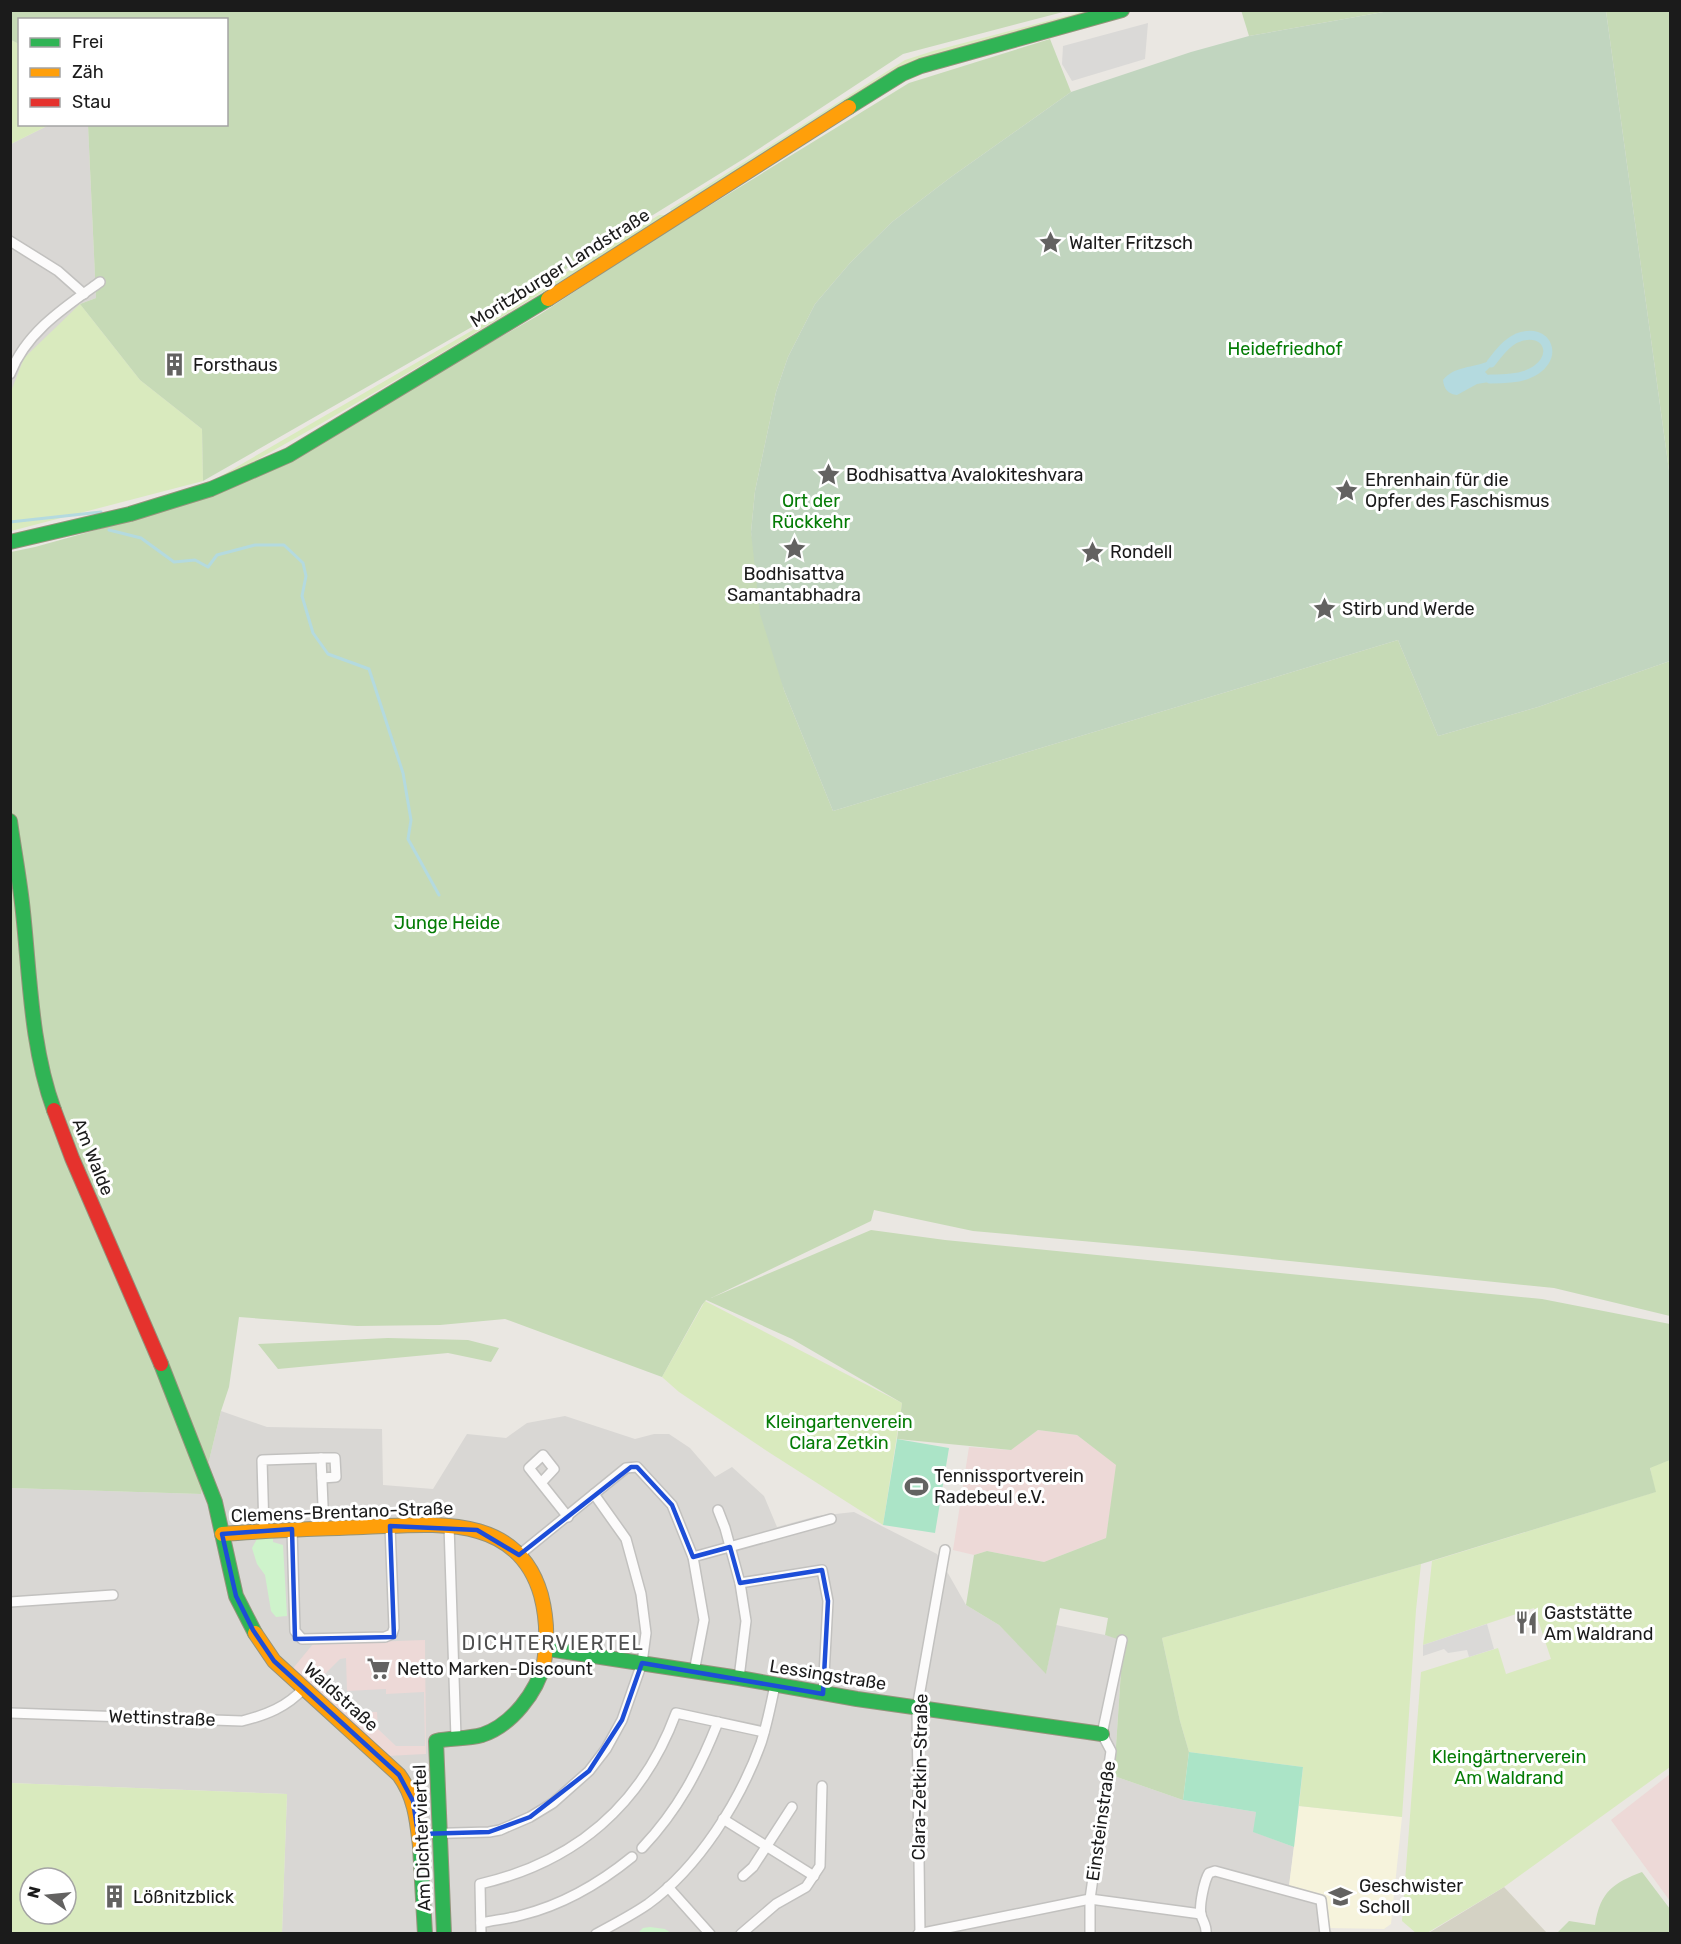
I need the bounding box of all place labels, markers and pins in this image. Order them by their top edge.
place icon: Walter Fritzsch [1038,230,1064,256]
place label: Walter Fritzsch [1069,232,1193,254]
building icon: Forsthaus [162,352,188,378]
place label: Forsthaus [193,354,278,376]
place icon: Bodhisattva Avalokiteshvara [815,462,841,488]
place label: Bodhisattva Avalokiteshvara [846,464,1084,486]
place label: Ehrenhain für die Opfer des Faschismus [1365,469,1549,512]
place icon: Ehrenhain für die Opfer des Faschismus [1334,477,1360,503]
place icon: Bodhisattva Samantabhadra [781,535,807,561]
place icon: Rondell [1079,539,1105,565]
place label: Rondell [1110,541,1172,563]
place label: Bodhisattva Samantabhadra [727,563,861,606]
place icon: Stirb und Werde [1311,596,1337,622]
place label: Stirb und Werde [1342,598,1475,620]
place label: Tennissportverein Radebeul e.V. [934,1465,1084,1508]
sports icon: Tennissportverein Radebeul e.V. [903,1473,929,1499]
place label: Gaststätte Am Waldrand [1544,1602,1653,1645]
restaurant icon: Gaststätte Am Waldrand [1513,1610,1539,1636]
supermarket icon: Netto Marken-Discount [366,1656,392,1682]
place label: Netto Marken-Discount [397,1658,593,1680]
place label: Geschwister Scholl [1359,1875,1463,1918]
school or university icon: Geschwister Scholl [1328,1883,1354,1909]
building icon: Lößnitzblick [102,1884,128,1910]
place label: Lößnitzblick [133,1886,235,1908]

